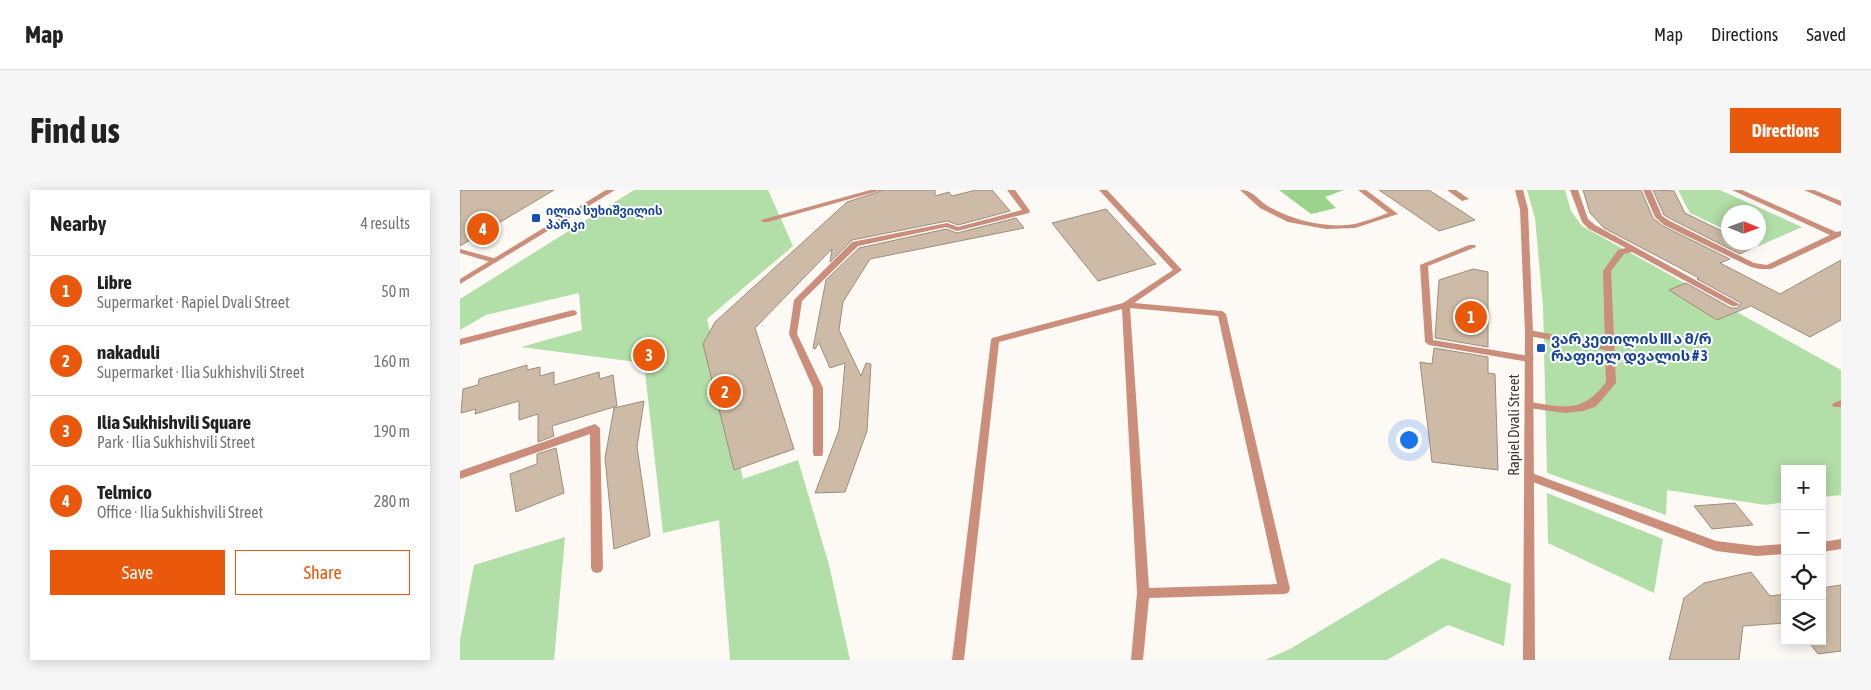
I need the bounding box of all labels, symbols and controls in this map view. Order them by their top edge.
text: Map [25,21,64,48]
text: Map [1654,24,1683,45]
text: Directions [1711,24,1778,45]
text: Saved [1806,24,1846,45]
button: Directions [1730,108,1841,153]
text: Find us [30,110,120,150]
place label: ილია სუხიშვილის პარკი [546,204,663,232]
north arrow [1721,205,1766,250]
pin: 4 [467,210,499,248]
text: Nearby [50,211,106,235]
marker: ილია სუხიშვილის პარკი [530,212,542,224]
text: 4 results [360,214,410,232]
text: Libre [97,271,132,293]
text: 1 [62,282,70,300]
text: 50 m [381,282,410,300]
text: Supermarket · Rapiel Dvali Street [97,293,290,311]
pin: 1 [1455,298,1487,336]
place label: ვარკეთილის III ა მ/რ რაფიელ დვალის # 3 [1551,330,1712,365]
pin: 3 [633,336,665,374]
text: nakaduli [97,341,160,363]
marker: ვარკეთილის III ა მ/რ რაფიელ დვალის # 3 [1535,342,1547,354]
text: 2 [62,352,70,370]
text: 160 m [374,352,410,370]
text: Supermarket · Ilia Sukhishvili Street [97,363,305,381]
pin: 2 [709,373,741,411]
street label: Rapiel Dvali Street [1505,374,1522,476]
text: Ilia Sukhishvili Square [97,411,251,433]
text: 3 [62,422,70,440]
text: 190 m [374,422,410,440]
your location [1396,427,1422,453]
text: Park · Ilia Sukhishvili Street [97,433,255,451]
map controls [1781,465,1826,645]
button: + [1781,465,1826,510]
text: Telmico [97,481,152,503]
text: 4 [62,492,70,510]
text: 280 m [374,492,410,510]
text: Office · Ilia Sukhishvili Street [97,503,263,521]
button: − [1781,510,1826,555]
button: Save [50,550,225,595]
button: Share [235,550,410,595]
button: locate [1781,555,1826,600]
button: layers [1781,600,1826,645]

